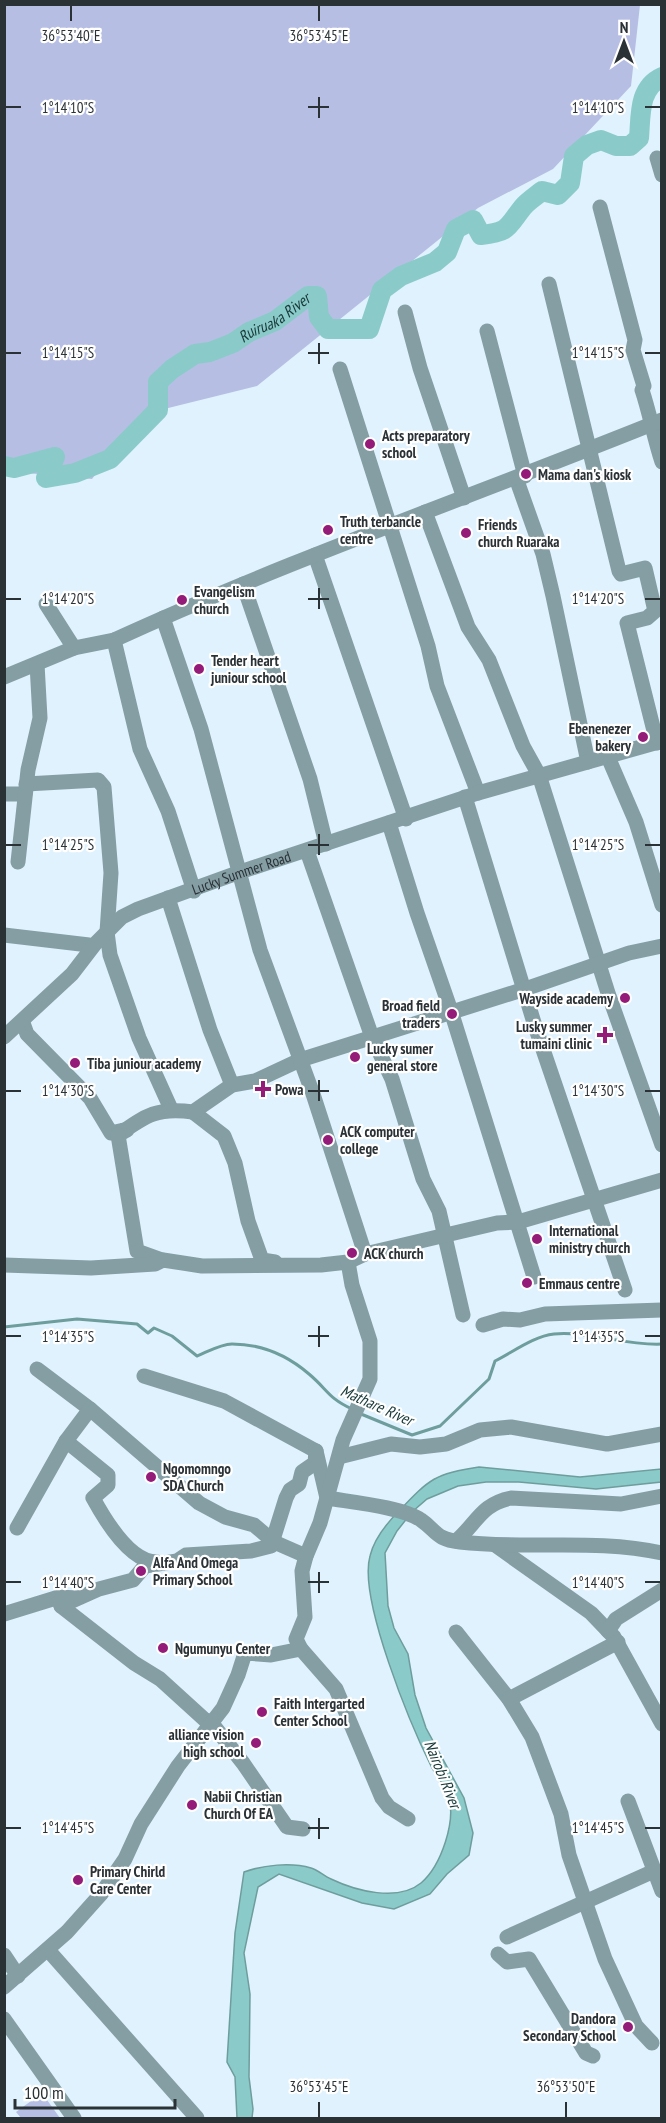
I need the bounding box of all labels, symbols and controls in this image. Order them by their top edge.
north arrow [594,12,654,72]
text: N [620,17,628,37]
text: 36°53'40"E [41,26,101,45]
text: 36°53'45"E [289,26,349,45]
text: 1°14'10"S [42,98,94,117]
text: 1°14'10"S [572,98,624,117]
water label: Ruiruaka River [234,287,316,347]
text: 1°14'15"S [42,343,94,362]
text: 1°14'15"S [572,343,624,362]
place label: Acts preparatory school [381,426,471,462]
marker: Acts preparatory school [363,437,377,451]
place label: Mama dan's kiosk [538,465,632,484]
marker: Mama dan's kiosk [519,467,533,481]
place label: Truth terbancle centre [340,512,421,548]
place label: Friends church Ruaraka [478,515,560,551]
marker: Truth terbancle centre [321,523,335,537]
marker: Friends church Ruaraka [459,526,473,540]
place label: Evangelism church [194,582,255,618]
text: 1°14'20"S [42,589,94,608]
text: 1°14'20"S [572,589,624,608]
marker: Evangelism church [175,593,189,607]
place label: Tender heart juniour school [210,651,287,687]
marker: Tender heart juniour school [192,662,206,676]
place label: Ebenenezer bakery [569,719,632,755]
marker: Ebenenezer bakery [636,730,650,744]
text: 1°14'25"S [42,835,94,854]
text: 1°14'25"S [572,835,624,854]
street label: Lucky Summer Road [189,846,293,898]
place label: Wayside academy [518,989,614,1008]
marker: Wayside academy [618,991,632,1005]
place label: Broad field traders [382,996,440,1032]
marker: Broad field traders [445,1007,459,1021]
place label: Lusky summer tumaini clinic [516,1017,593,1053]
marker: Lusky summer tumaini clinic [596,1026,614,1044]
place label: Lucky sumer general store [367,1039,438,1075]
marker: Lucky sumer general store [348,1050,362,1064]
place label: Tiba juniour academy [87,1054,202,1073]
marker: Tiba juniour academy [68,1056,82,1070]
place label: Powa [275,1080,303,1099]
text: 1°14'30"S [42,1081,94,1100]
text: 1°14'30"S [572,1081,624,1100]
marker: Powa [256,1082,270,1096]
place label: ACK computer college [339,1122,415,1158]
marker: ACK computer college [321,1133,335,1147]
place label: International ministry church [549,1221,630,1257]
marker: International ministry church [530,1232,544,1246]
place label: ACK church [363,1244,424,1263]
marker: ACK church [345,1246,359,1260]
place label: Emmaus centre [539,1274,620,1293]
marker: Emmaus centre [520,1276,534,1290]
text: 1°14'35"S [42,1327,94,1346]
text: 1°14'35"S [572,1327,624,1346]
water label: Mathare River [338,1380,419,1431]
place label: Ngomomngo SDA Church [163,1459,231,1495]
marker: Ngomomngo SDA Church [144,1470,158,1484]
place label: Alfa And Omega Primary School [152,1553,238,1589]
marker: Alfa And Omega Primary School [134,1564,148,1578]
text: 1°14'40"S [42,1573,94,1592]
text: 1°14'40"S [572,1573,624,1592]
place label: Ngumunyu Center [175,1639,271,1658]
marker: Ngumunyu Center [156,1641,170,1655]
place label: Faith Intergarted Center School [274,1694,365,1730]
marker: Faith Intergarted Center School [255,1705,269,1719]
place label: alliance vision high school [169,1725,244,1761]
marker: alliance vision high school [249,1736,263,1750]
water label: Nairobi River [420,1737,467,1814]
place label: Nabii Christian Church Of EA [204,1787,282,1823]
marker: Nabii Christian Church Of EA [185,1798,199,1812]
text: 1°14'45"S [42,1818,94,1837]
text: 1°14'45"S [572,1818,624,1837]
place label: Primary Chirld Care Center [90,1862,166,1898]
marker: Primary Chirld Care Center [71,1873,85,1887]
place label: Dandora Secondary School [523,2009,616,2045]
marker: Dandora Secondary School [621,2020,635,2034]
scale bar [15,2072,176,2110]
text: 36°53'45"E [289,2077,349,2096]
text: 36°53'50"E [536,2077,596,2096]
text: 100 m [24,2081,64,2104]

